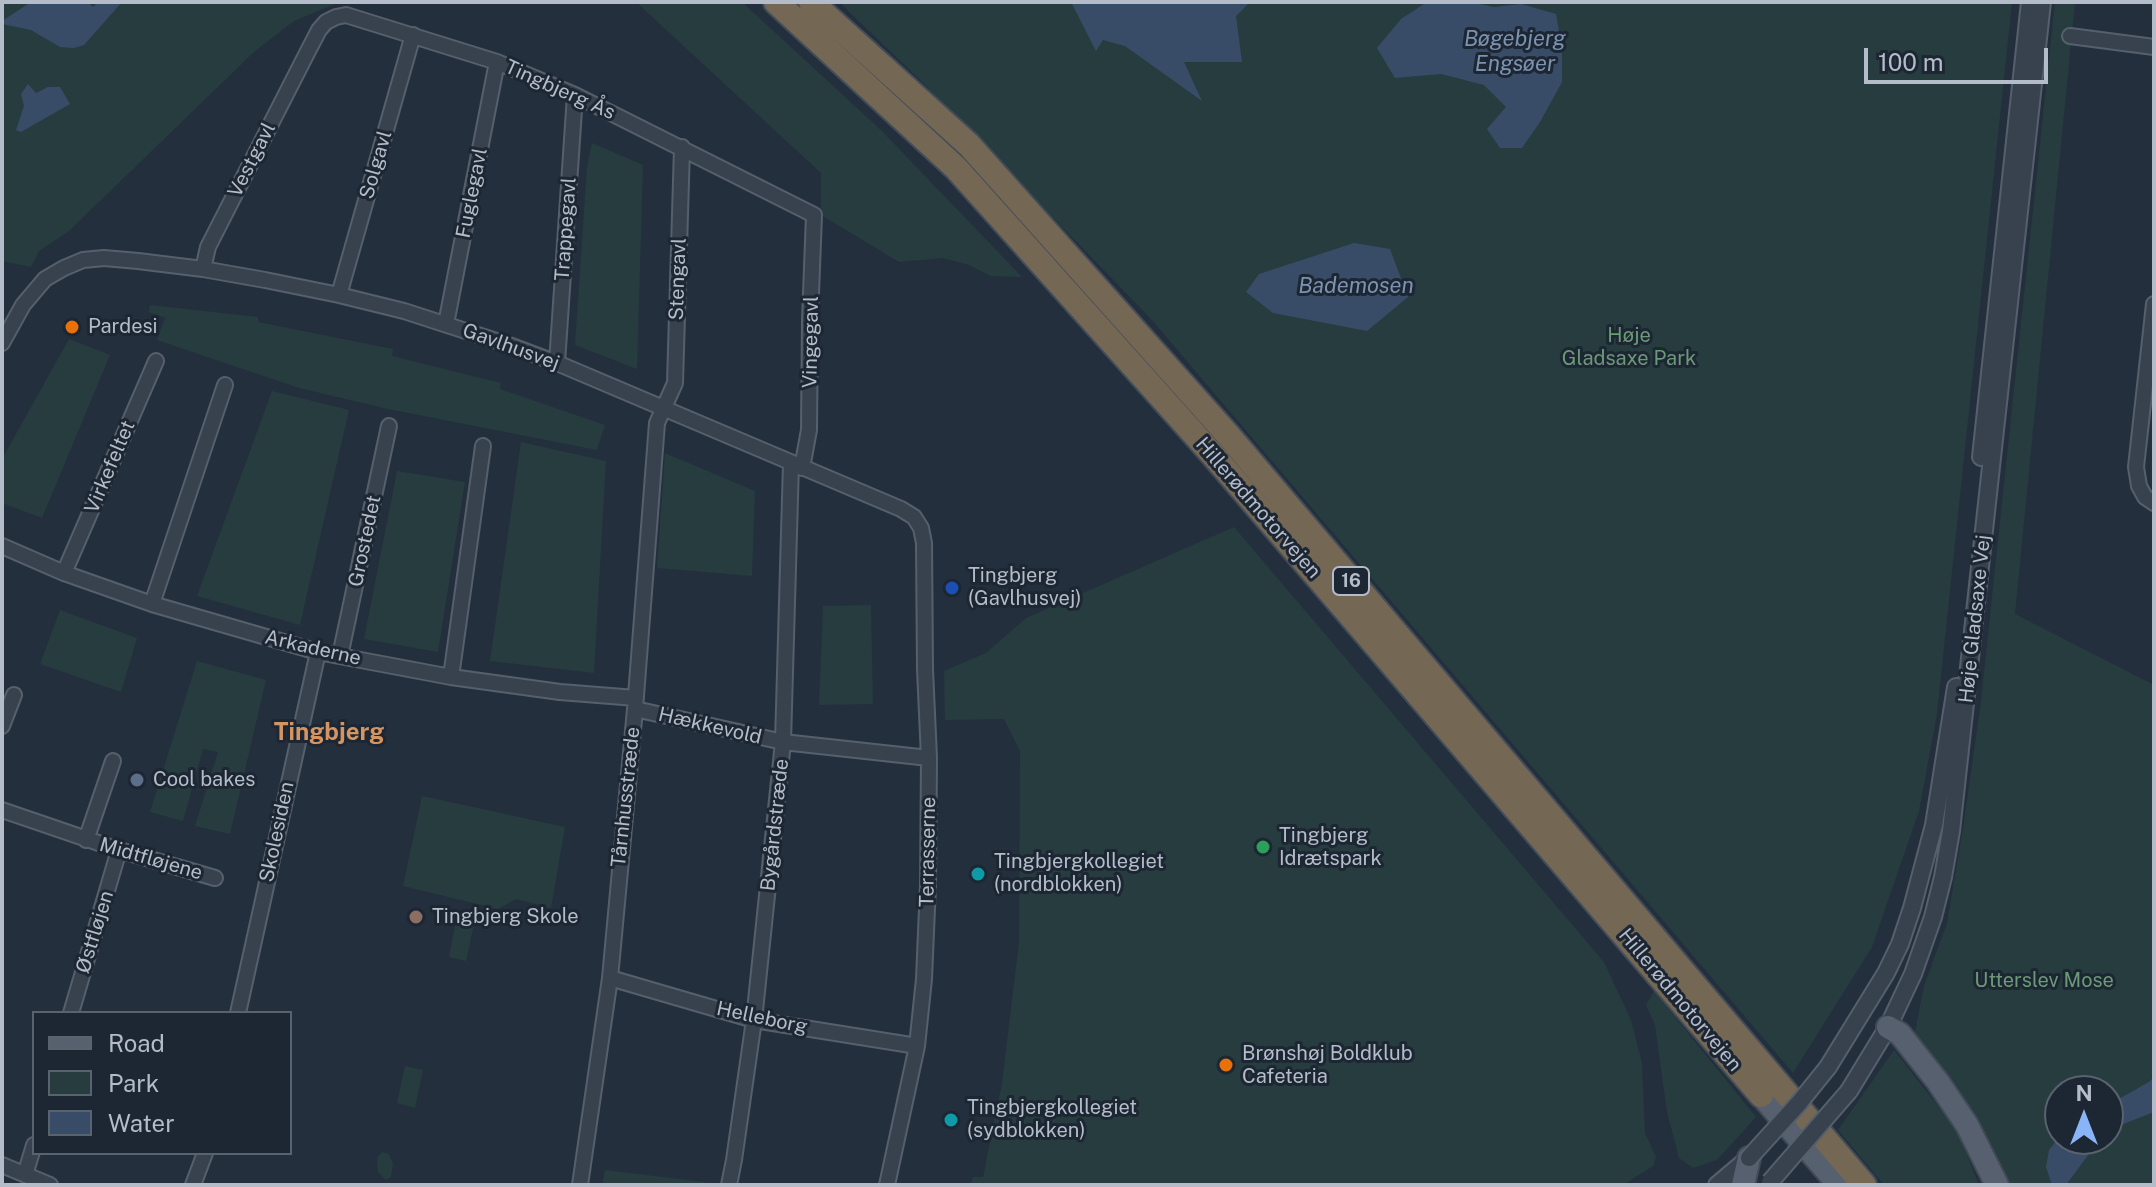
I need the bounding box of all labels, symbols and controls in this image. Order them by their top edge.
water label: Bøgebjerg Engsøer [1464,26,1566,78]
scale bar [1868,32,2052,82]
text: 100 m [1878,48,1944,76]
street label: Tingbjerg Ås [501,55,619,125]
street label: Vestgavl [223,119,281,201]
street label: Solgavl [355,128,397,202]
street label: Fuglegavl [451,146,493,240]
street label: Trappegavl [550,176,582,282]
street label: Stengavl [665,237,691,321]
water label: Bademosen [1298,273,1414,299]
street label: Vingegavl [798,296,824,388]
place label: Pardesi [88,315,158,339]
marker: Pardesi [63,318,81,336]
street label: Gavlhusvej [459,318,563,376]
park label: Høje Gladsaxe Park [1562,324,1696,371]
street label: Virkefeltet [80,417,140,517]
street label: Hillerødmotorvejen [1190,433,1326,583]
street label: Grostedet [344,493,386,589]
street label: Høje Gladsaxe Vej [1954,534,1996,704]
place label: Tingbjerg (Gavlhusvej) [968,564,1081,611]
road number: 16 [1333,567,1369,595]
marker: Tingbjerg (Gavlhusvej) [943,579,961,597]
street label: Arkaderne [263,625,363,671]
street label: Hækkevold [656,702,764,750]
district label: Tingbjerg [274,719,384,747]
street label: Tårnhusstræde [607,726,645,868]
street label: Bygårdstræde [756,758,794,892]
place label: Cool bakes [153,768,255,792]
marker: Cool bakes [128,771,146,789]
street label: Skolesiden [255,780,299,884]
street label: Terrasserne [915,797,941,907]
place label: Tingbjerg Idrætspark [1279,824,1382,871]
street label: Midtfløjene [97,833,205,885]
marker: Tingbjerg Idrætspark [1254,838,1272,856]
place label: Tingbjergkollegiet (nordblokken) [994,850,1164,897]
marker: Tingbjergkollegiet (nordblokken) [969,865,987,883]
street label: Østfløjen [71,888,119,976]
place label: Tingbjerg Skole [432,905,579,929]
marker: Tingbjerg Skole [407,908,425,926]
street label: Hillerødmotorvejen [1613,924,1747,1076]
park label: Utterslev Mose [1974,969,2114,993]
street label: Helleborg [714,997,810,1039]
legend [32,1011,292,1155]
text: Road [108,1029,165,1057]
place label: Brønshøj Boldklub Cafeteria [1242,1042,1413,1089]
marker: Brønshøj Boldklub Cafeteria [1217,1056,1235,1074]
text: Park [108,1069,159,1097]
north arrow [2044,1075,2124,1155]
text: N [2075,1080,2093,1106]
place label: Tingbjergkollegiet (sydblokken) [967,1096,1137,1143]
text: Water [108,1109,175,1137]
marker: Tingbjergkollegiet (sydblokken) [942,1111,960,1129]

